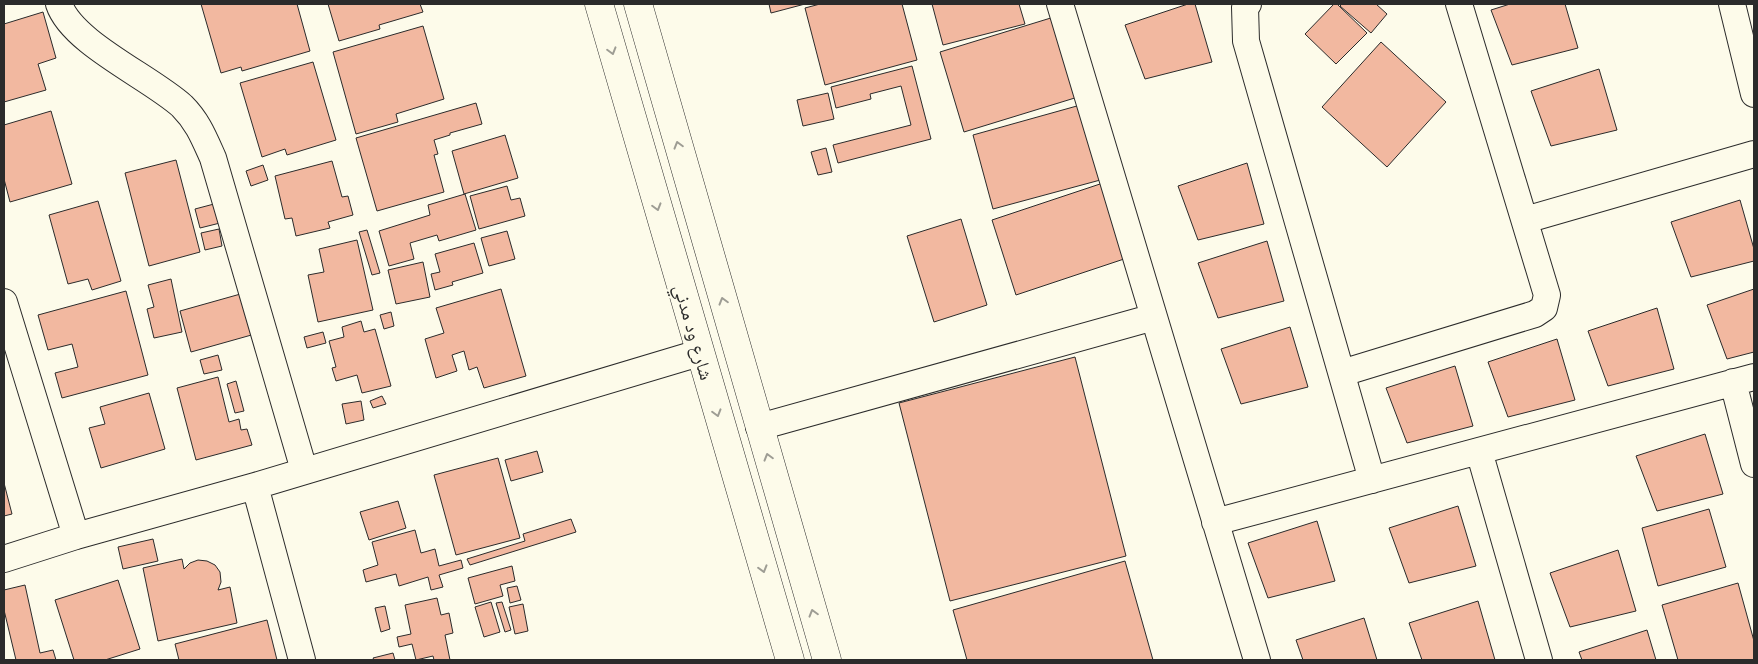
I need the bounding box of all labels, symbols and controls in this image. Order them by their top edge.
one-way arrow [607,46,617,54]
one-way arrow [674,141,684,149]
one-way arrow [652,202,662,210]
street label: شارع ود مدني [665,281,719,384]
one-way arrow [718,297,729,306]
one-way arrow [712,409,722,417]
one-way arrow [763,454,773,462]
one-way arrow [758,564,768,573]
one-way arrow [808,610,818,618]

